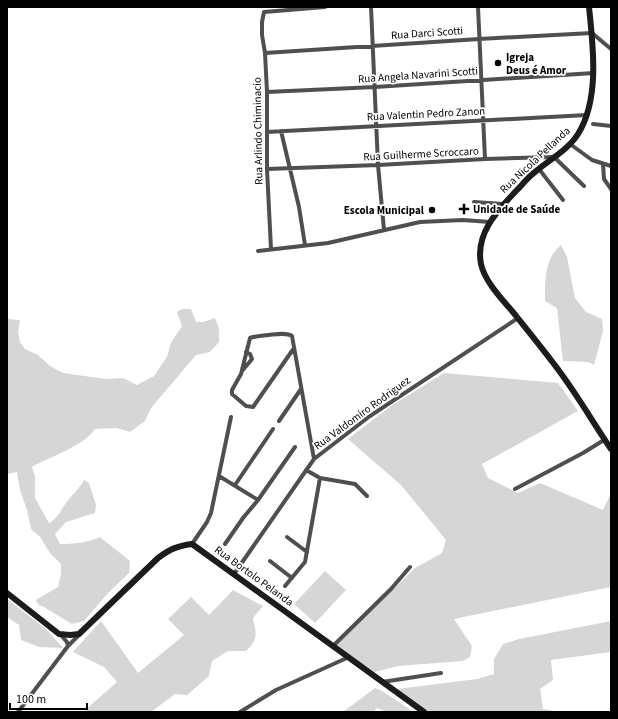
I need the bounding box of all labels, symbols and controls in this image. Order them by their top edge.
street label: Rua Darci Scotti [390,23,464,43]
place label: Igreja Deus é Amor [506,50,567,78]
marker: Igreja Deus é Amor [493,58,503,68]
street label: Rua Angela Navarini Scotti [357,63,479,87]
street label: Rua Arlindo Chiminacio [250,77,266,185]
street label: Rua Valentin Pedro Zanon [366,103,486,125]
street label: Rua Nicola Pellanda [496,123,574,197]
street label: Rua Guilherme Scroccaro [363,143,479,165]
place label: Unidade de Saúde [473,202,561,217]
place label: Escola Municipal [344,203,425,218]
marker: Unidade de Saúde [458,203,470,215]
marker: Escola Municipal [427,205,437,215]
street label: Rua Valdomiro Rodriguez [311,373,414,453]
street label: Rua Bortolo Pelanda [211,542,297,610]
scale bar [10,685,87,711]
text: 100 m [16,691,46,708]

